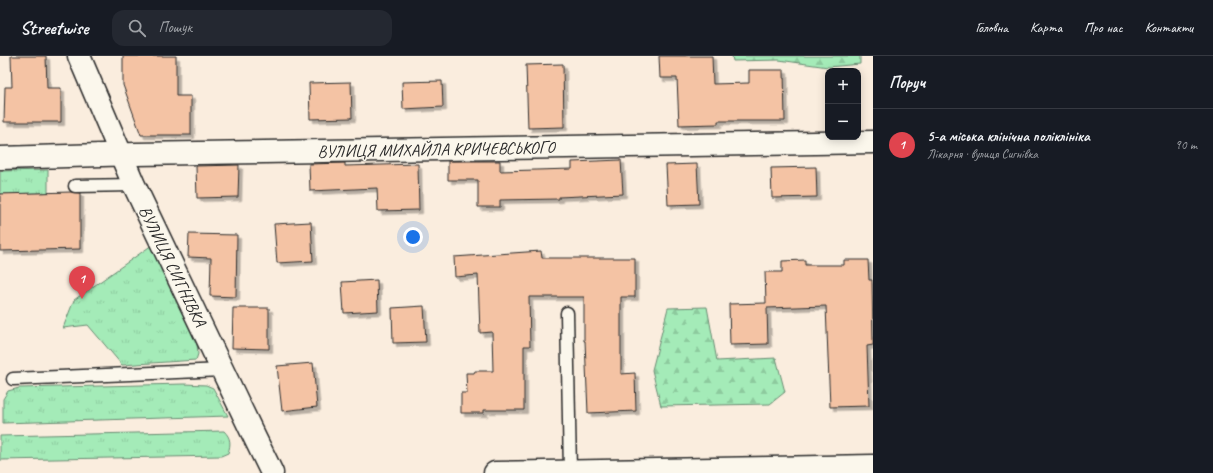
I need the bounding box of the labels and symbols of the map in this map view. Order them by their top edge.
street label: ВУЛИЦЯ МИХАЙЛА КРИЧЕВСЬКОГО [317,137,556,162]
street label: ВУЛИЦЯ СИГНІВКА [134,203,211,331]
your location [403,227,423,247]
pin: 1 [69,266,95,299]

